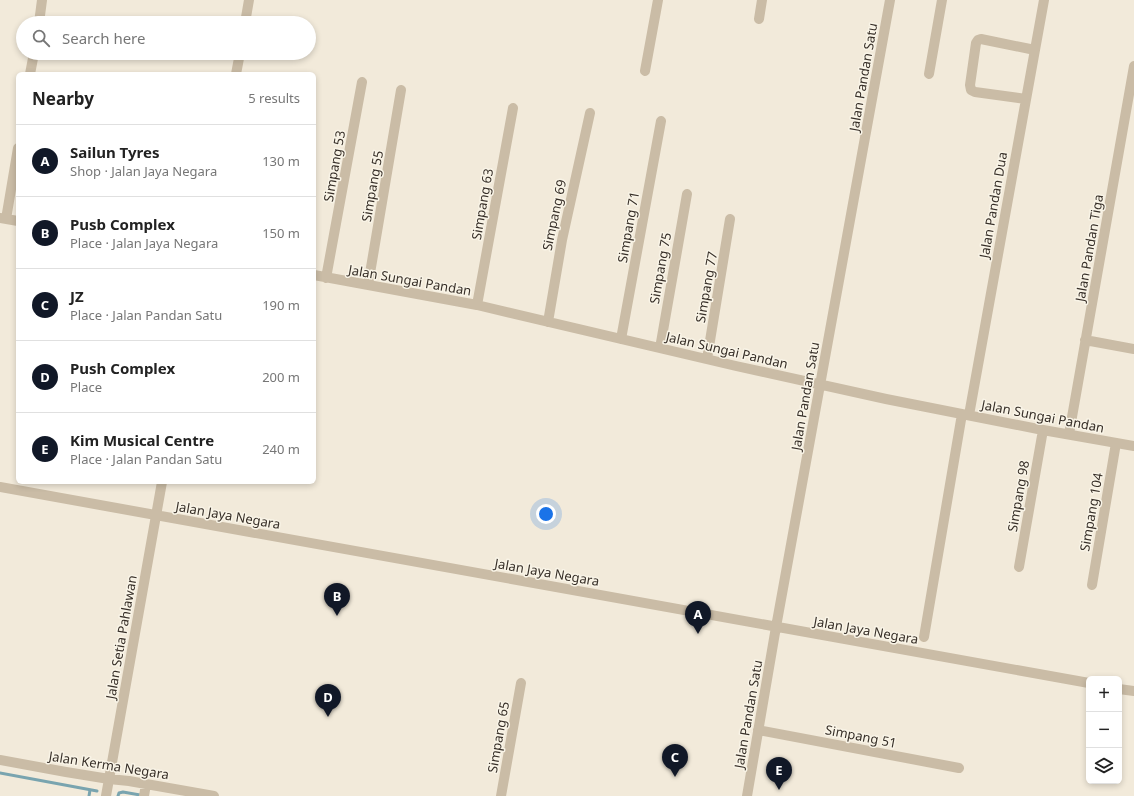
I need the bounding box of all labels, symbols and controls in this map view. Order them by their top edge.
search box [16,16,316,60]
street label: Jalan Pandan Satu [844,21,881,135]
icon: search [30,27,52,49]
text: Search here [62,28,145,48]
text: Nearby [32,87,94,110]
text: 5 results [248,89,300,107]
street label: Simpang 53 [319,129,349,203]
text: Sailun Tyres [70,142,159,162]
street label: Simpang 55 [357,149,387,223]
street label: Jalan Pandan Dua [974,150,1011,262]
text: A [41,152,50,170]
text: 130 m [262,152,300,170]
text: Shop · Jalan Jaya Negara [70,162,217,180]
street label: Simpang 63 [467,167,497,241]
street label: Simpang 69 [538,178,570,252]
street label: Simpang 71 [613,190,643,264]
street label: Jalan Pandan Tiga [1070,193,1107,305]
text: Pusb Complex [70,214,175,234]
text: B [41,224,49,242]
text: 150 m [262,224,300,242]
street label: Simpang 75 [645,231,675,305]
text: Place · Jalan Jaya Negara [70,234,218,252]
street label: Simpang 77 [691,250,721,324]
street label: Jalan Sungai Pandan [345,260,473,300]
text: JZ [70,286,84,306]
text: C [41,296,49,314]
text: 190 m [262,296,300,314]
text: Place · Jalan Pandan Satu [70,306,222,324]
street label: Jalan Sungai Pandan [662,327,790,373]
street label: Jalan Pandan Satu [786,340,823,454]
text: Push Complex [70,358,175,378]
text: D [40,368,50,386]
text: 200 m [262,368,300,386]
text: Place [70,378,102,396]
street label: Jalan Sungai Pandan [978,395,1106,437]
text: Kim Musical Centre [70,430,214,450]
text: E [41,440,49,458]
text: 240 m [262,440,300,458]
text: Place · Jalan Pandan Satu [70,450,222,468]
street label: Simpang 98 [1003,459,1033,533]
street label: Simpang 104 [1075,471,1107,553]
street label: Jalan Jaya Negara [172,497,282,533]
your location [536,504,556,524]
street label: Jalan Jaya Negara [491,554,601,590]
street label: Jalan Setia Pahlawan [101,574,141,702]
pin: B [324,583,350,616]
pin: A [685,601,711,634]
street label: Jalan Jaya Negara [810,612,920,648]
street label: Jalan Pandan Satu [729,658,766,772]
map controls [1086,676,1122,784]
button: + [1086,676,1122,712]
pin: D [315,684,341,717]
street label: Simpang 65 [483,700,513,774]
button: − [1086,712,1122,748]
street label: Simpang 51 [824,720,898,752]
pin: C [662,744,688,777]
street label: Jalan Kerma Negara [46,746,170,783]
button: layers [1086,748,1122,784]
pin: E [766,757,792,790]

